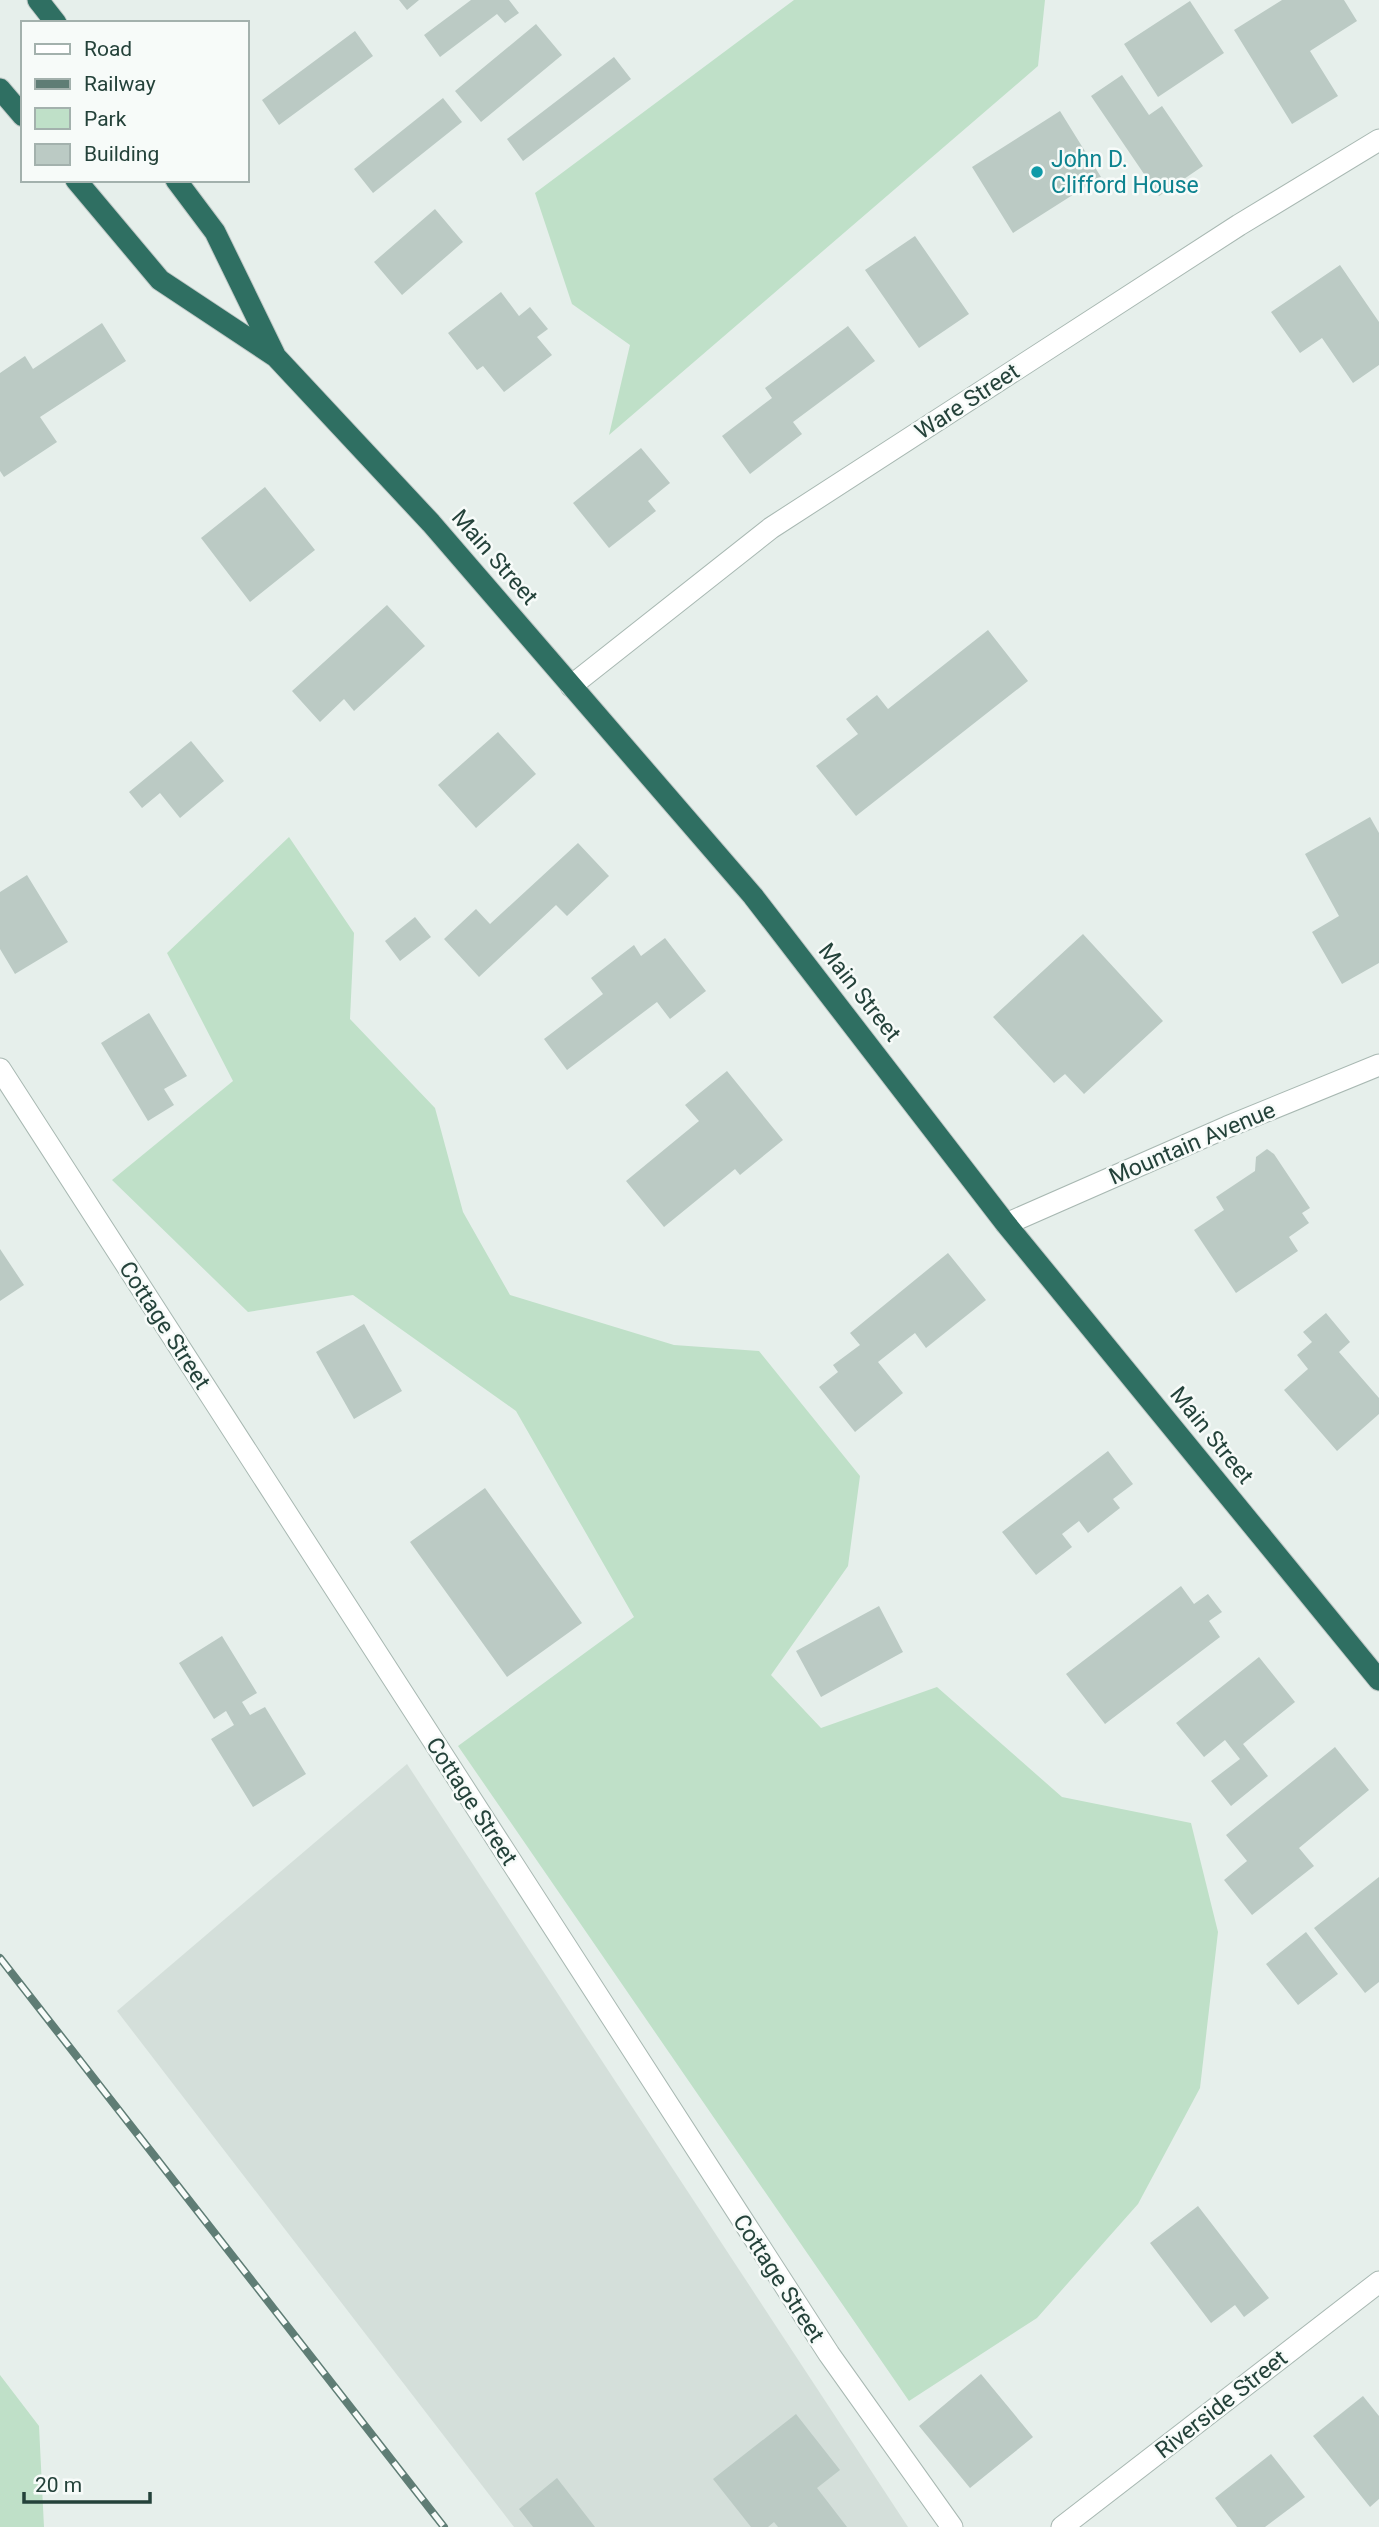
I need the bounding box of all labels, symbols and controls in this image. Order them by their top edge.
legend [21,21,248,182]
text: Road [84,37,132,61]
text: Railway [84,72,156,96]
text: Park [84,107,127,131]
text: Building [84,142,159,166]
place label: John D. Clifford House [1051,146,1199,199]
marker: John D. Clifford House [1029,164,1045,180]
street label: Ware Street [910,358,1024,445]
street label: Main Street [446,504,543,610]
street label: Main Street [813,938,906,1047]
street label: Mountain Avenue [1105,1096,1279,1191]
street label: Cottage Street [113,1256,216,1394]
street label: Main Street [1164,1381,1259,1489]
street label: Cottage Street [420,1732,523,1870]
street label: Cottage Street [727,2209,830,2347]
street label: Riverside Street [1150,2345,1293,2464]
scale bar [24,2460,150,2504]
text: 20 m [35,2473,82,2497]

